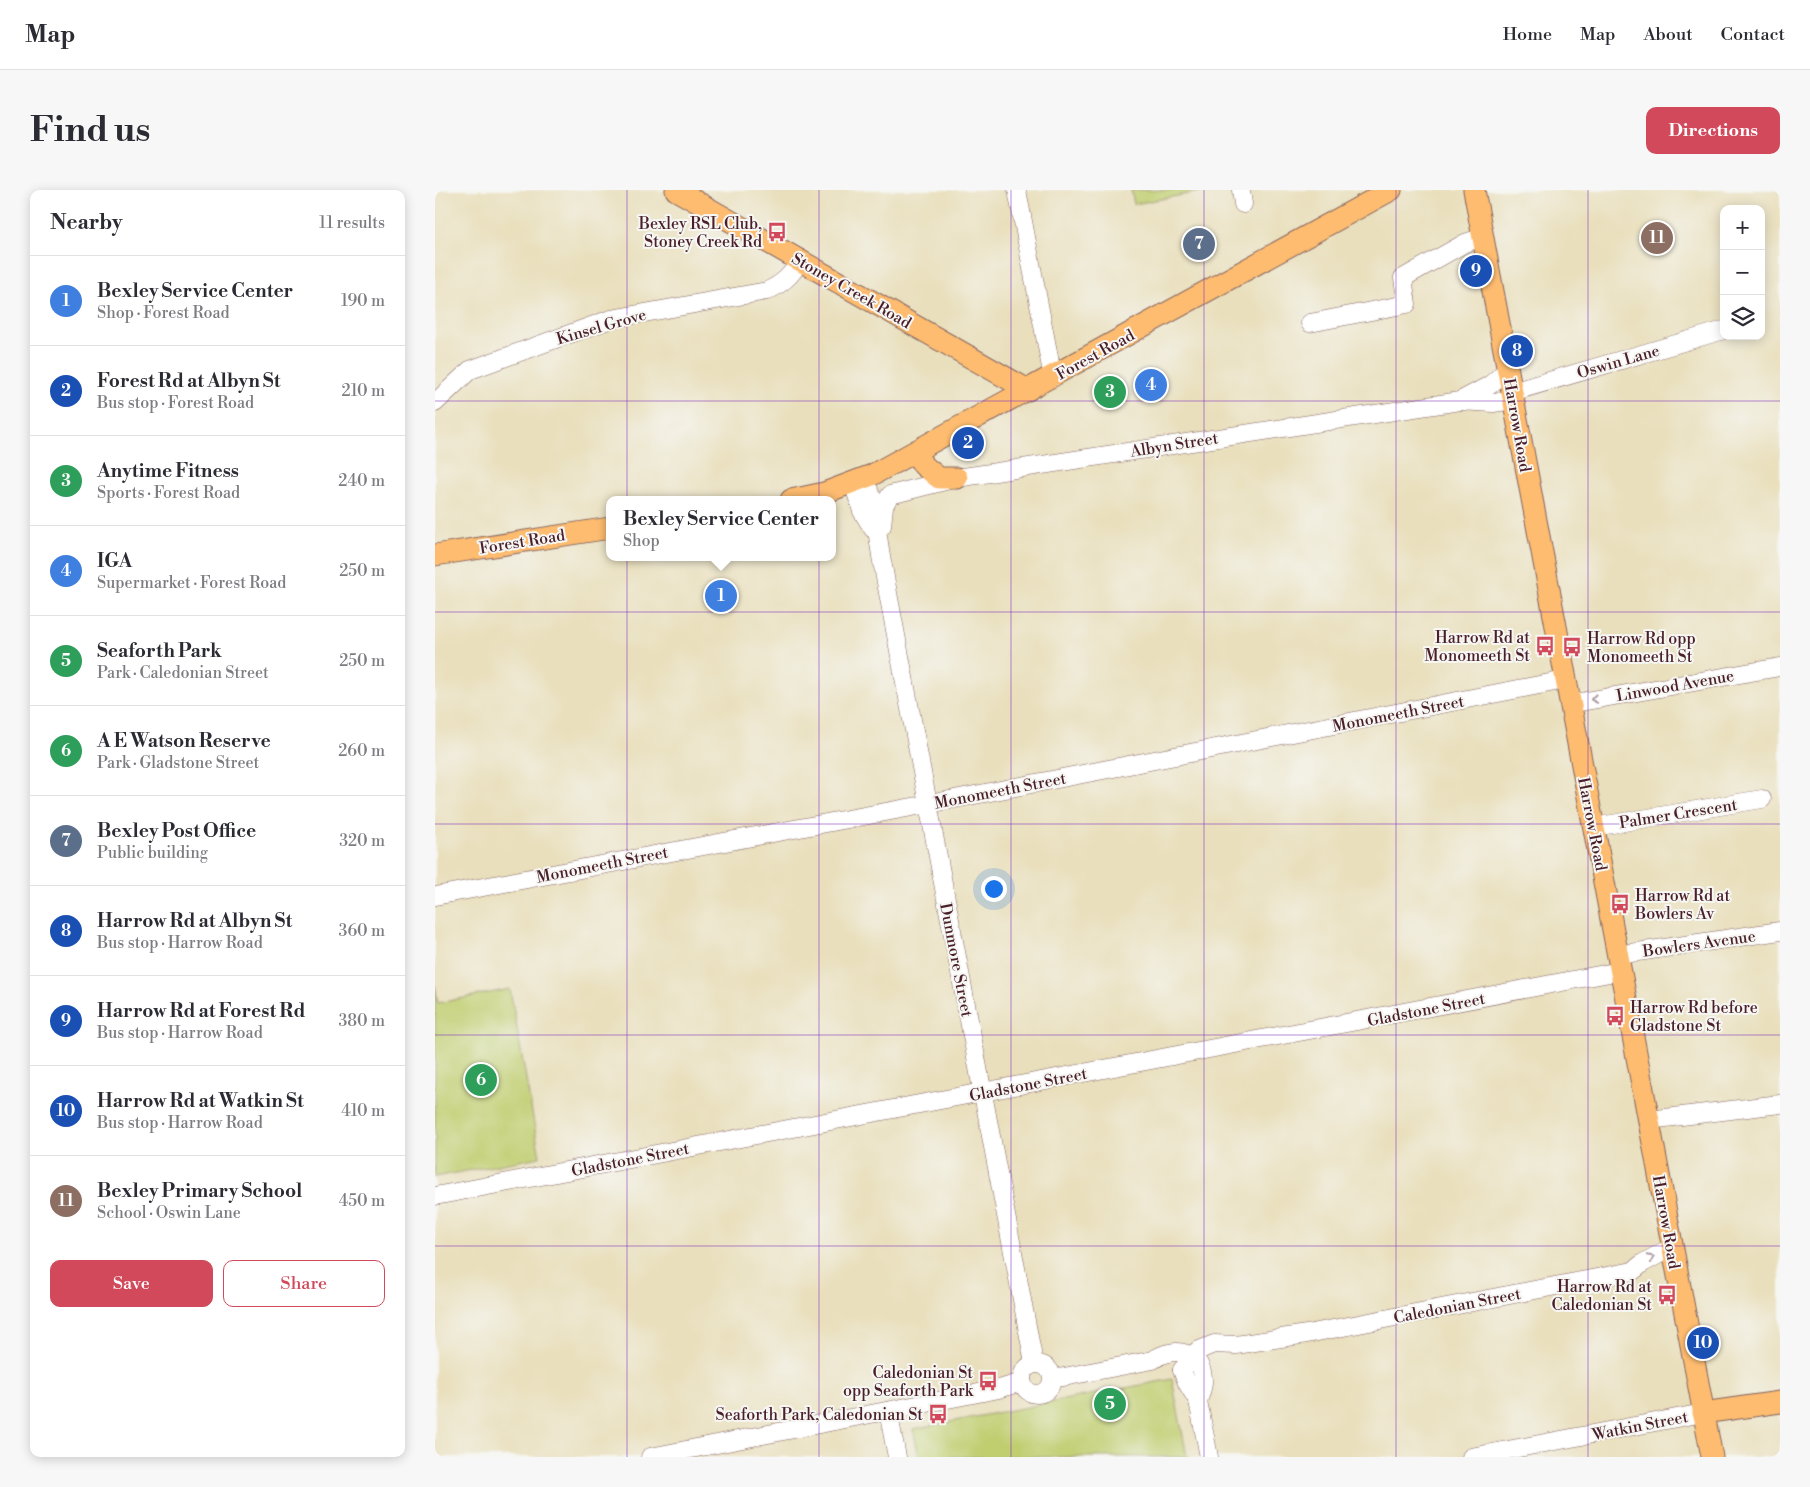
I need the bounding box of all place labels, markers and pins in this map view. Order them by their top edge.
place label: Bexley RSL Club, Stoney Creek Rd [638,214,762,252]
pin: 11 [1641,219,1673,257]
bus stop icon: Bexley RSL Club, Stoney Creek Rd [766,221,788,243]
pin: 7 [1183,225,1215,263]
pin: 9 [1460,252,1492,290]
pin: 8 [1501,332,1533,370]
pin: 4 [1135,366,1167,404]
pin: 3 [1094,373,1126,411]
pin: 2 [952,424,984,462]
pin: 1 [705,577,737,615]
place label: Harrow Rd at Monomeeth St [1425,628,1530,666]
place label: Harrow Rd opp Monomeeth St [1587,629,1696,667]
bus stop icon: Harrow Rd at Monomeeth St [1534,635,1556,657]
bus stop icon: Harrow Rd opp Monomeeth St [1561,636,1583,658]
place label: Harrow Rd at Bowlers Av [1634,886,1730,924]
bus stop icon: Harrow Rd at Bowlers Av [1609,893,1631,915]
place label: Harrow Rd before Gladstone St [1630,998,1758,1036]
bus stop icon: Harrow Rd before Gladstone St [1604,1005,1626,1027]
pin: 6 [465,1061,497,1099]
place label: Harrow Rd at Caledonian St [1551,1277,1652,1315]
bus stop icon: Harrow Rd at Caledonian St [1656,1284,1678,1306]
pin: 10 [1687,1324,1719,1362]
place label: Caledonian St opp Seaforth Park [843,1363,975,1401]
bus stop icon: Caledonian St opp Seaforth Park [977,1370,999,1392]
pin: 5 [1094,1385,1126,1423]
bus stop icon: Seaforth Park, Caledonian St [927,1403,949,1425]
place label: Seaforth Park, Caledonian St [715,1405,923,1425]

